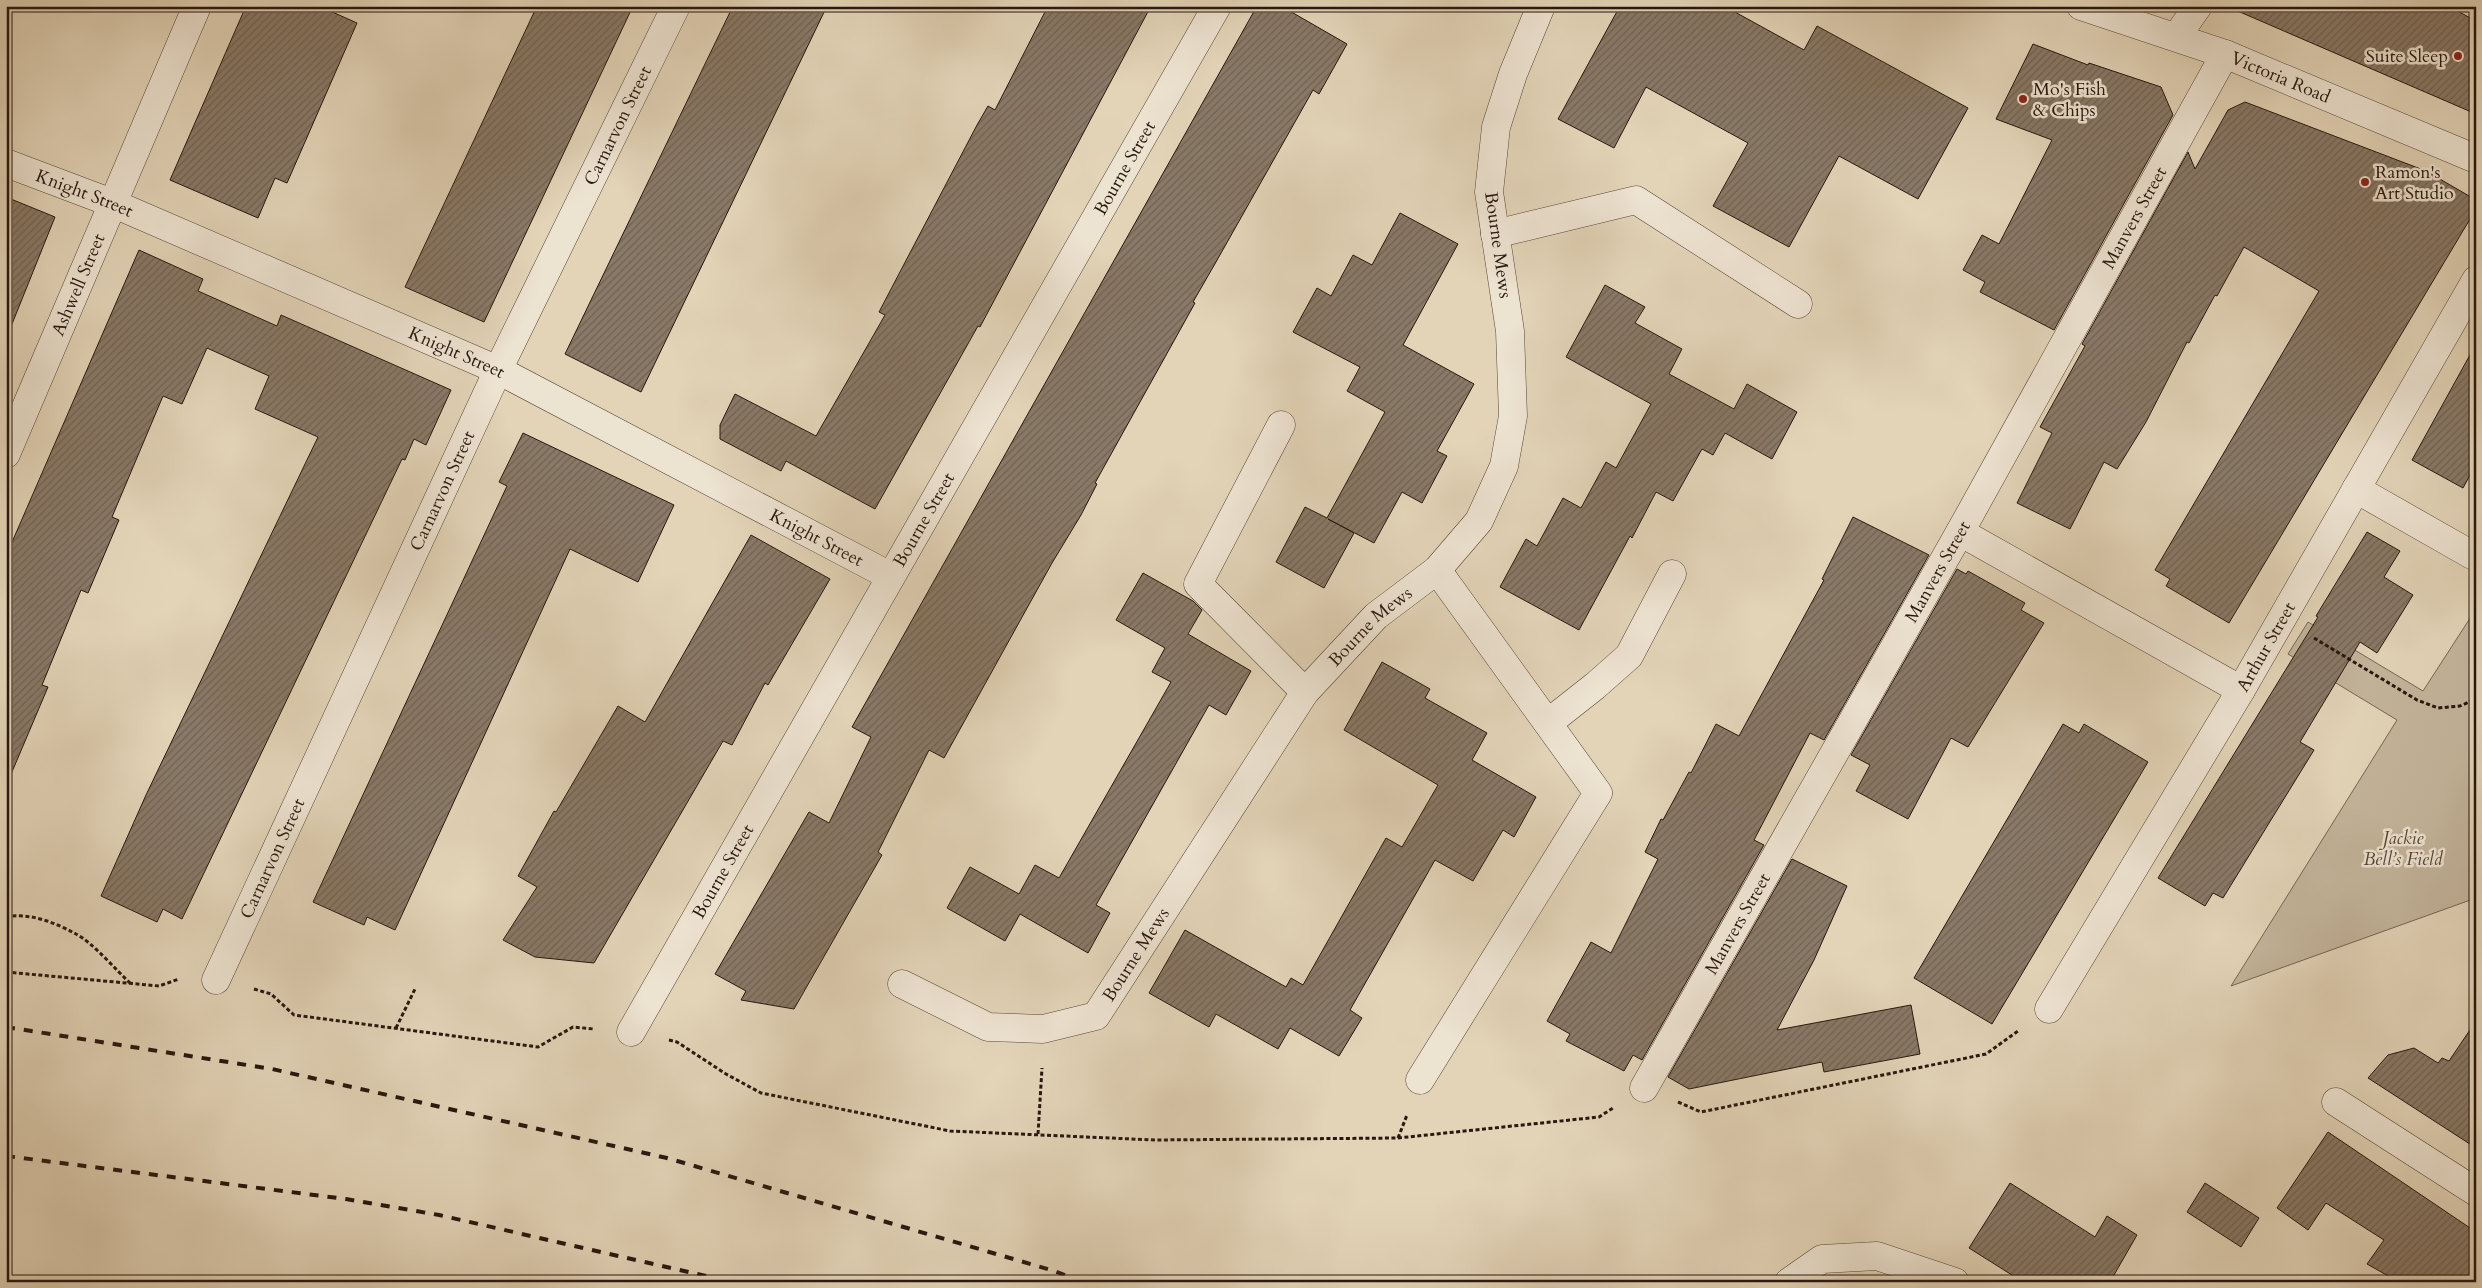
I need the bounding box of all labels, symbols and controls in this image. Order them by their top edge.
place label: Suite Sleep [2366,44,2448,69]
street label: Victoria Road [2227,45,2335,109]
marker: Suite Sleep [2452,50,2464,62]
street label: Carnarvon Street [578,62,657,190]
place label: Mo's Fish & Chips [2033,77,2106,123]
marker: Mo's Fish & Chips [2017,93,2029,105]
street label: Bourne Street [1088,116,1162,220]
place label: Ramon's Art Studio [2375,160,2454,206]
street label: Manvers Street [2096,162,2173,273]
street label: Knight Street [32,163,137,223]
marker: Ramon's Art Studio [2359,176,2371,188]
street label: Bourne Mews [1478,190,1518,300]
street label: Ashwell Street [45,230,111,340]
street label: Knight Street [405,320,510,384]
street label: Carnarvon Street [404,426,481,555]
street label: Bourne Street [887,468,961,571]
street label: Knight Street [766,503,868,573]
street label: Manvers Street [1899,516,1976,627]
street label: Bourne Mews [1323,581,1417,672]
street label: Arthur Street [2230,597,2301,696]
street label: Carnarvon Street [234,794,311,923]
street label: Bourne Street [686,819,760,923]
park label: Jackie Bell’s Field [2364,826,2444,872]
street label: Manvers Street [1699,868,1776,979]
street label: Bourne Mews [1096,903,1175,1006]

